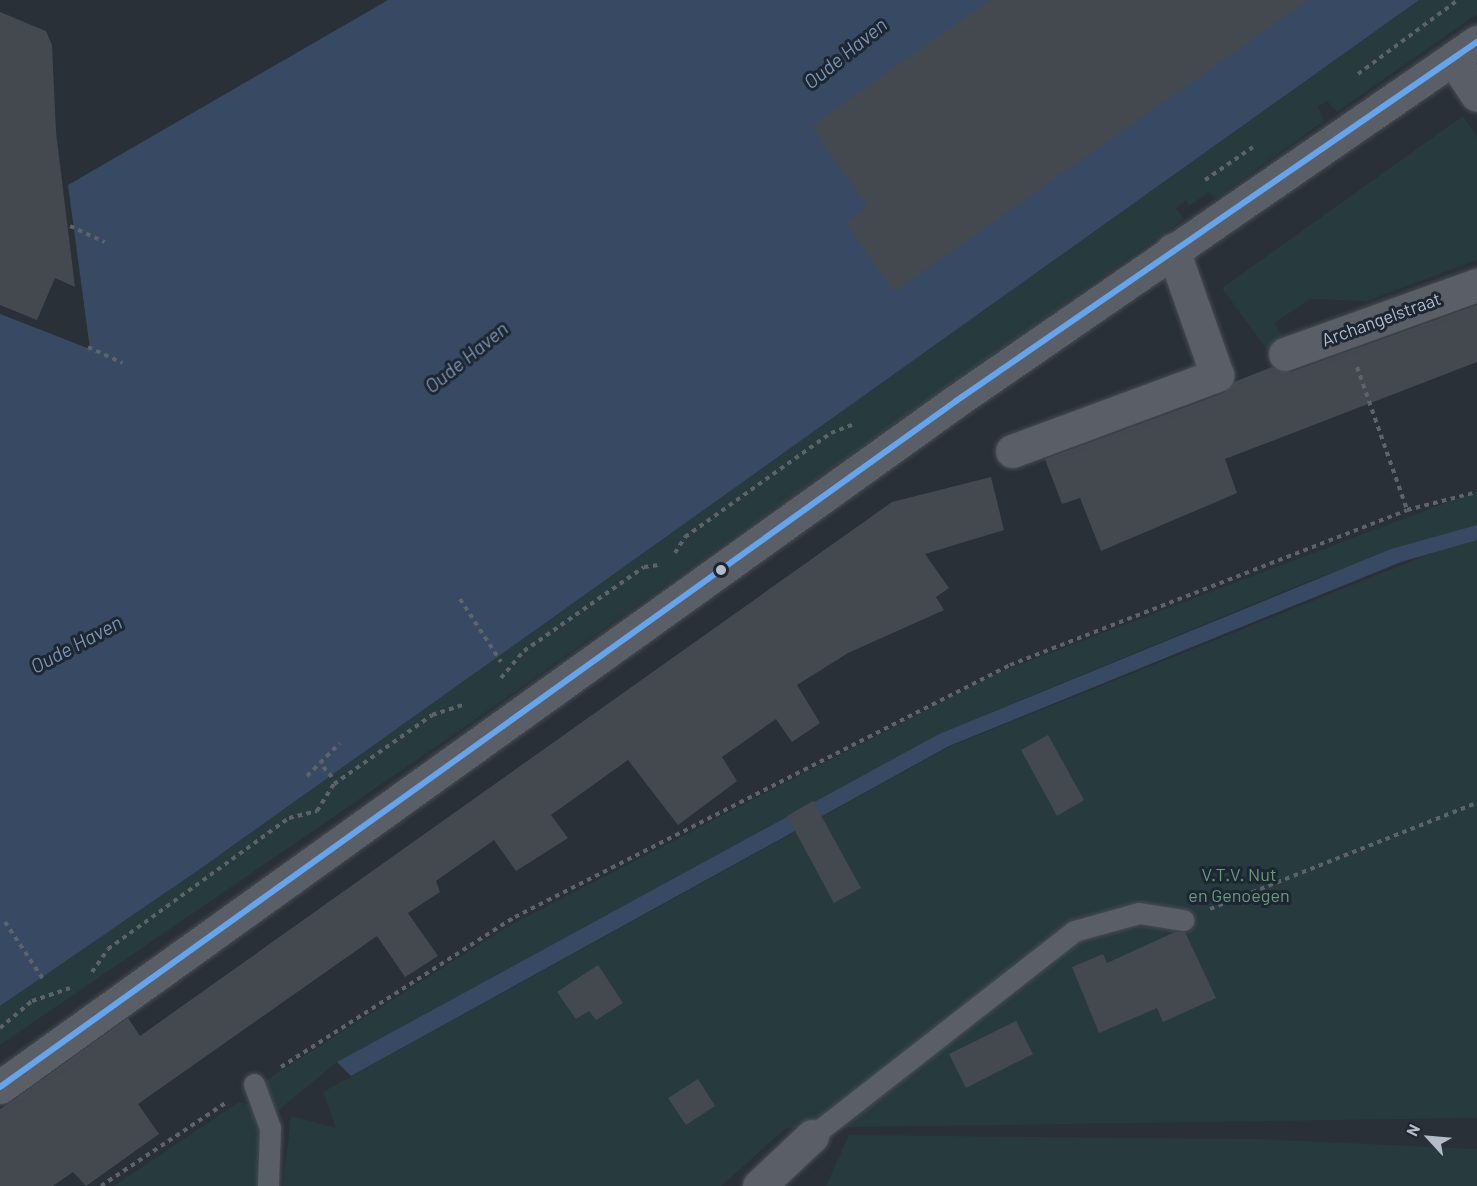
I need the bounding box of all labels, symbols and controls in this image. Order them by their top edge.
water label: Oude Haven [799,12,891,94]
street label: Archangelstraat [1318,287,1444,351]
water label: Oude Haven [420,316,512,398]
unlabelled marker [715,564,727,576]
water label: Oude Haven [26,610,126,678]
park label: V.T.V. Nut en Genoegen [1188,864,1290,906]
north arrow [1399,1108,1459,1168]
text: N [1401,1121,1423,1139]

